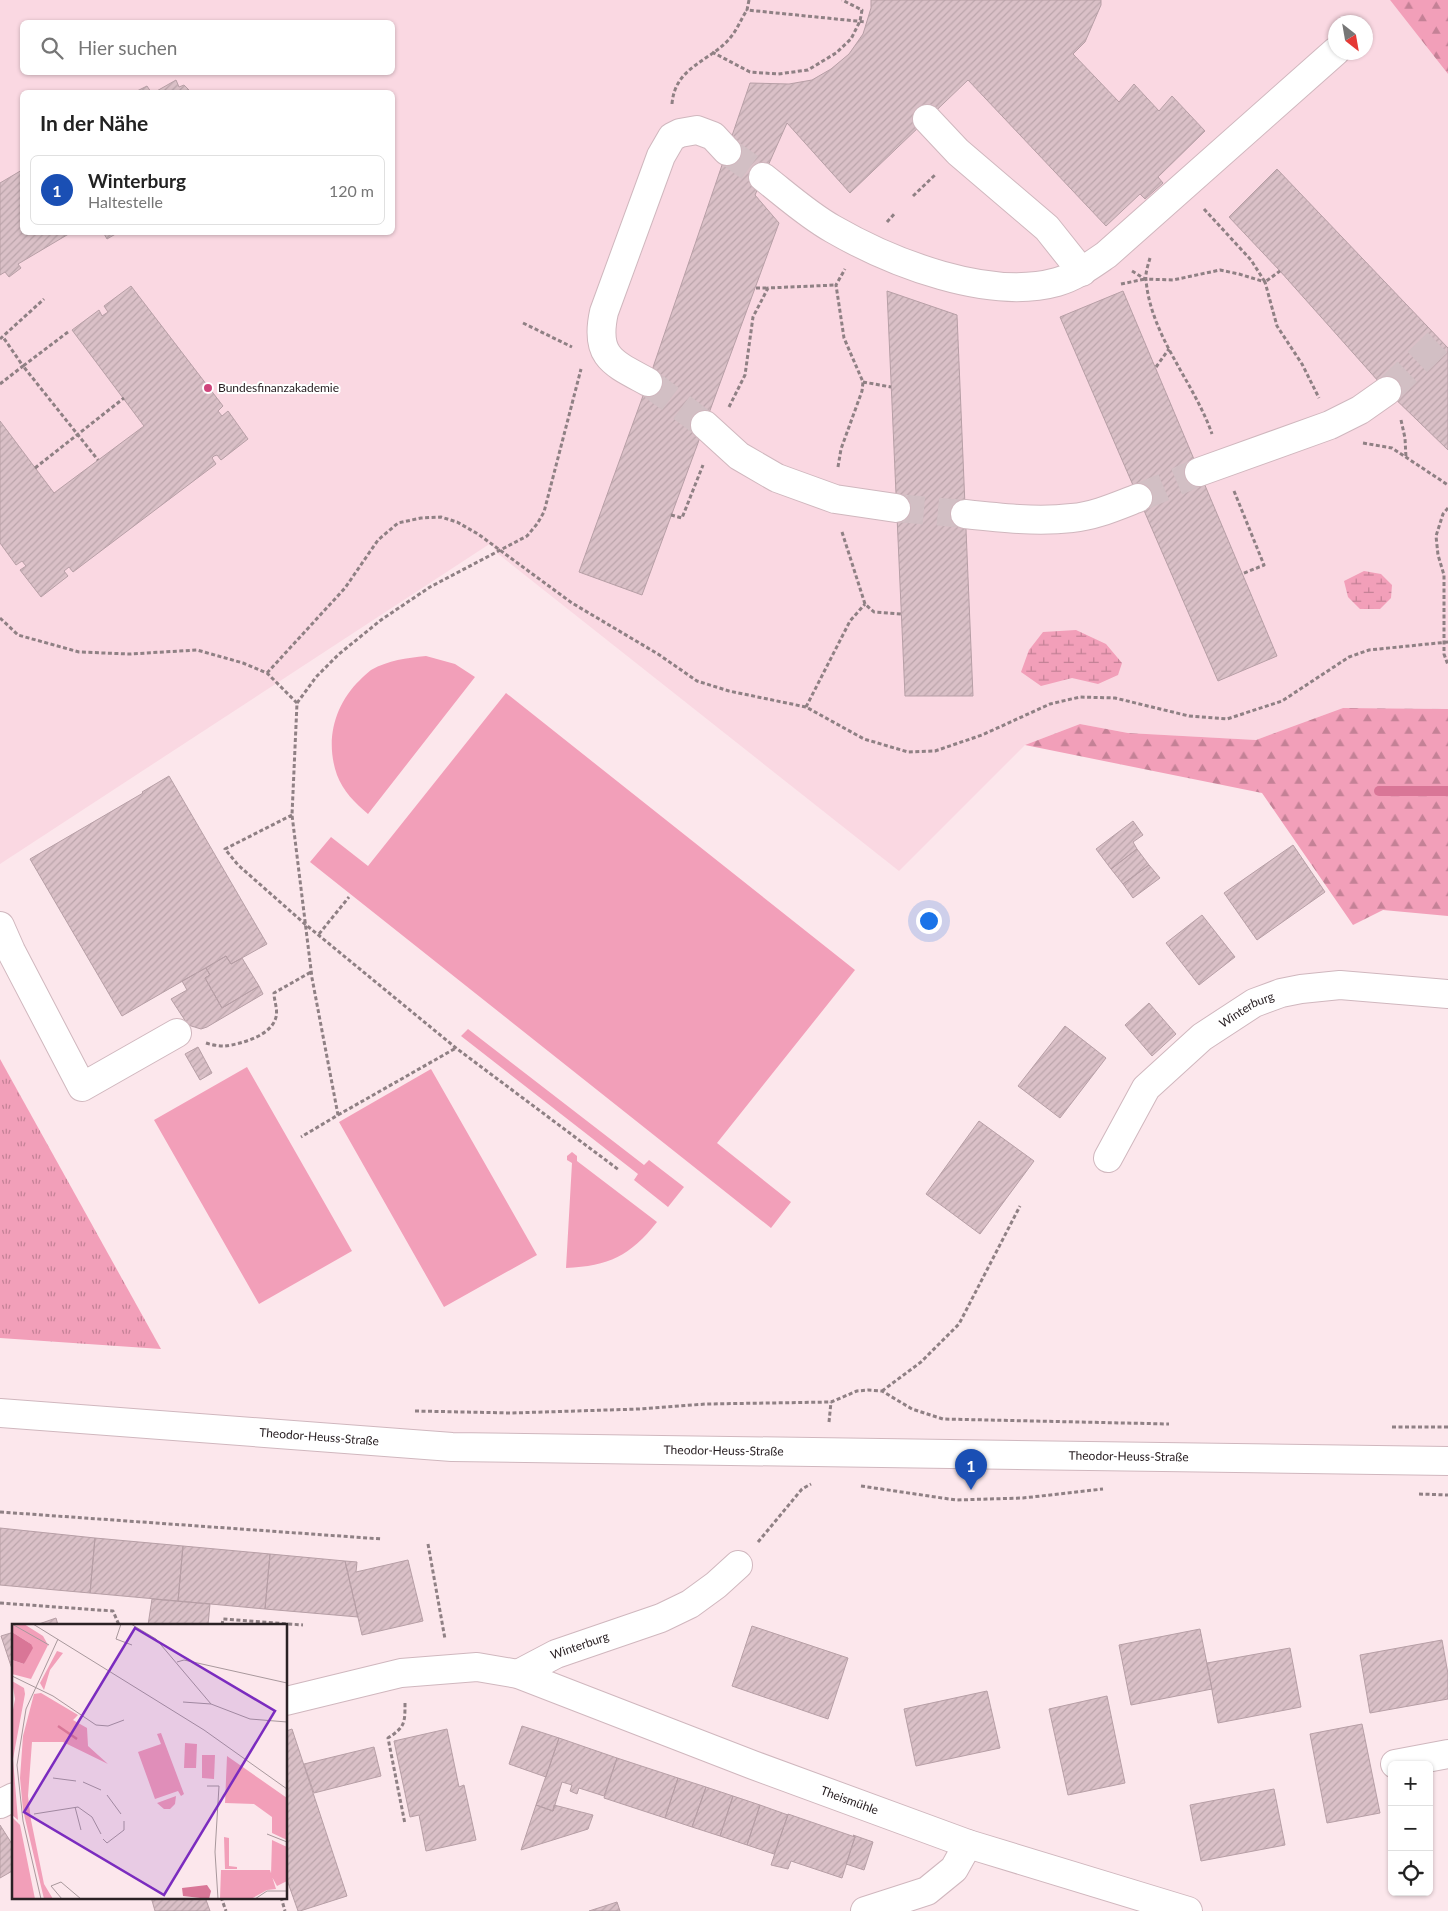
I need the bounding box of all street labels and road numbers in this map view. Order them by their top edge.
street label: Winterburg [1216,988,1276,1031]
street label: Theodor-Heuss-Straße [259,1425,380,1448]
street label: Theodor-Heuss-Straße [664,1442,784,1459]
street label: Theodor-Heuss-Straße [1069,1448,1189,1464]
street label: Winterburg [548,1628,611,1662]
street label: Theismühle [819,1782,881,1817]

